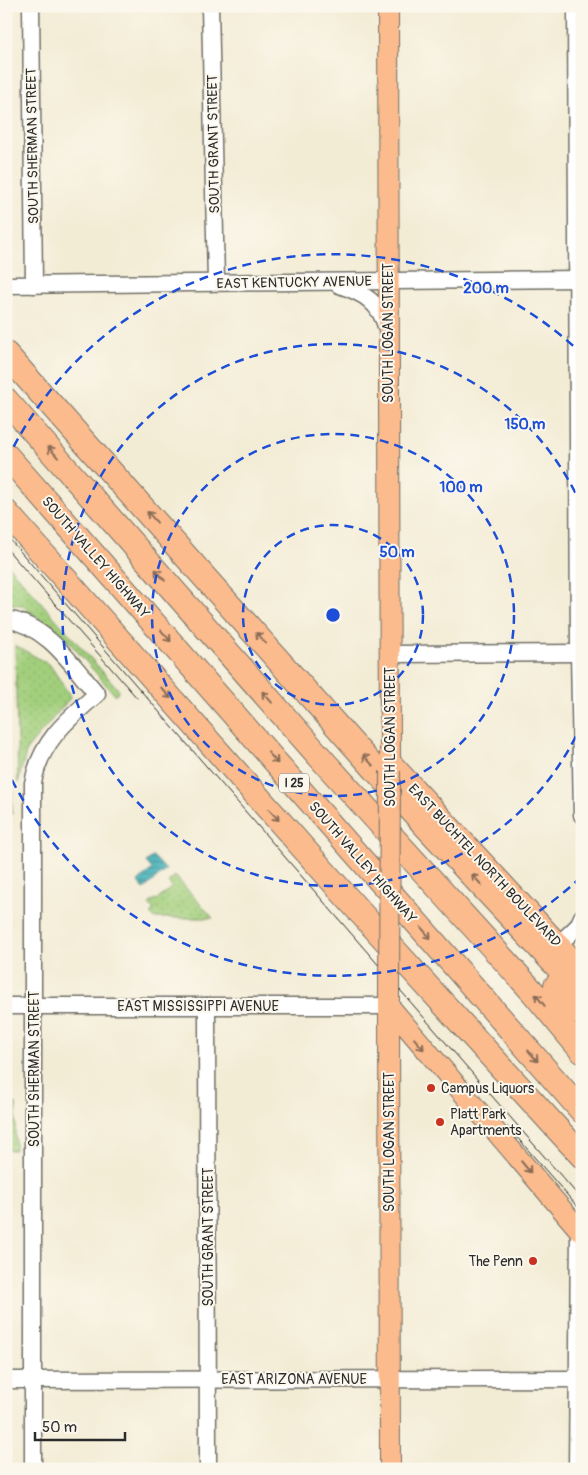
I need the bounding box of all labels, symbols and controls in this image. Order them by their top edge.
street label: SOUTH SHERMAN STREET [23,67,42,224]
street label: SOUTH GRANT STREET [204,74,223,214]
street label: SOUTH LOGAN STREET [380,263,397,403]
street label: EAST KENTUCKY AVENUE [216,273,372,292]
text: 200 m [463,279,509,298]
text: 150 m [505,415,545,434]
one-way arrow [47,446,59,459]
text: 100 m [440,478,482,497]
street label: SOUTH VALLEY HIGHWAY [38,493,153,622]
one-way arrow [146,511,158,524]
text: 50 m [380,543,414,562]
one-way arrow [155,568,166,581]
centre of rings [324,606,342,624]
one-way arrow [160,630,171,643]
one-way arrow [255,631,266,644]
street label: SOUTH LOGAN STREET [382,667,399,807]
one-way arrow [160,687,172,700]
one-way arrow [262,690,273,703]
one-way arrow [267,752,279,765]
one-way arrow [362,754,373,767]
road number: I 25 [279,774,309,792]
street label: EAST BUCHTEL NORTH BOULEVARD [405,780,565,951]
street label: SOUTH VALLEY HIGHWAY [305,798,420,927]
one-way arrow [268,808,280,821]
one-way arrow [471,874,483,887]
one-way arrow [420,927,432,940]
street label: SOUTH SHERMAN STREET [26,991,43,1147]
one-way arrow [534,994,545,1007]
street label: EAST MISSISSIPPI AVENUE [117,998,279,1015]
one-way arrow [414,1038,425,1051]
one-way arrow [527,1049,539,1062]
street label: SOUTH LOGAN STREET [381,1072,398,1212]
place label: Campus Liquors [441,1080,535,1097]
marker: Campus Liquors [425,1082,437,1094]
place label: Platt Park Apartments [450,1106,522,1139]
marker: Platt Park Apartments [434,1116,446,1128]
one-way arrow [520,1161,532,1174]
street label: SOUTH GRANT STREET [200,1167,217,1307]
place label: The Penn [469,1253,523,1270]
marker: The Penn [527,1255,539,1267]
street label: EAST ARIZONA AVENUE [221,1371,367,1388]
scale bar [35,1410,125,1442]
text: 50 m [42,1418,77,1437]

